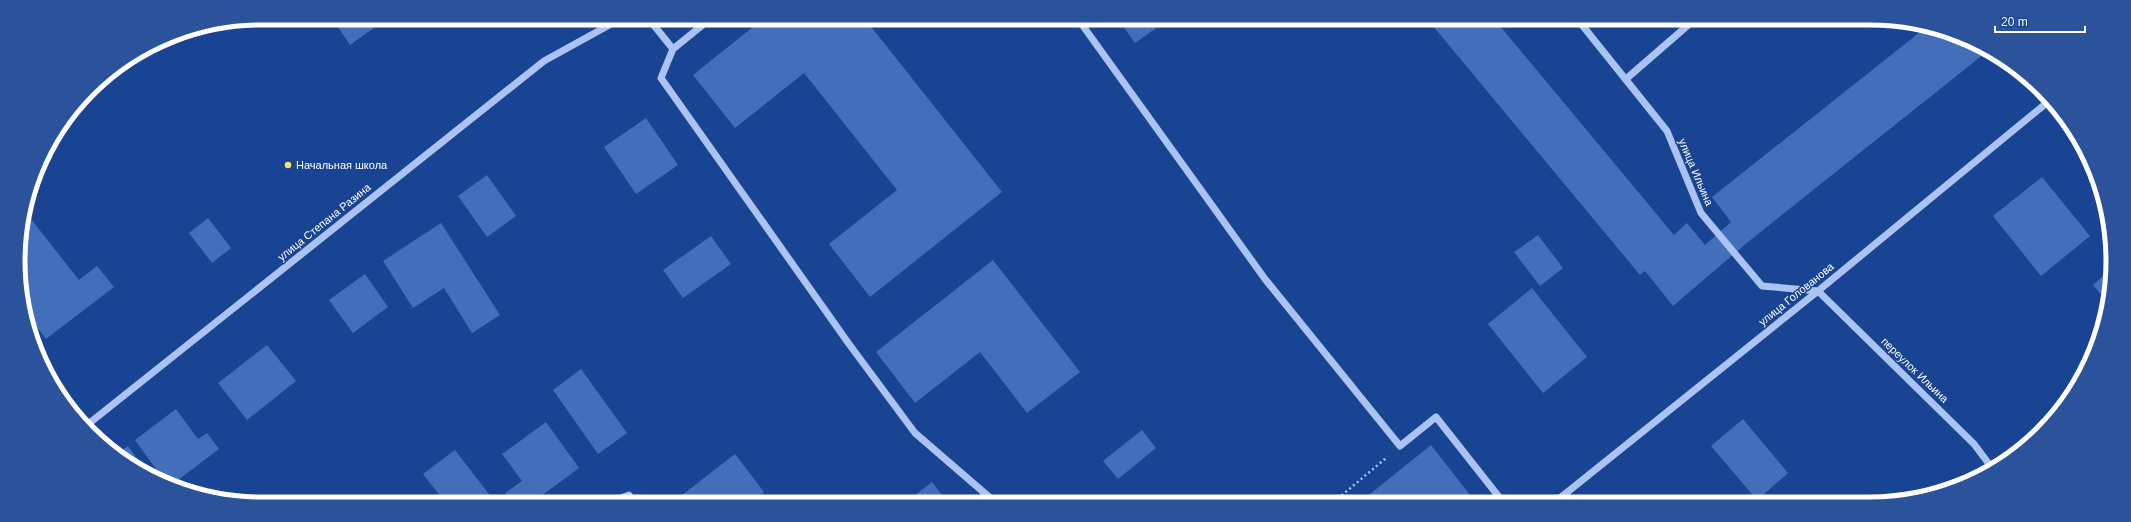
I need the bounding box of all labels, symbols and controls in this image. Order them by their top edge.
scale bar [1995,8,2085,34]
text: 20 m [2001,15,2028,29]
street label: улица Ильина [1676,137,1716,208]
place label: Начальная школа [296,159,388,171]
marker: Начальная школа [283,160,293,170]
street label: улица Степана Разина [275,180,374,263]
street label: улица Голованова [1756,260,1837,328]
street label: переулок Ильина [1879,335,1952,406]

